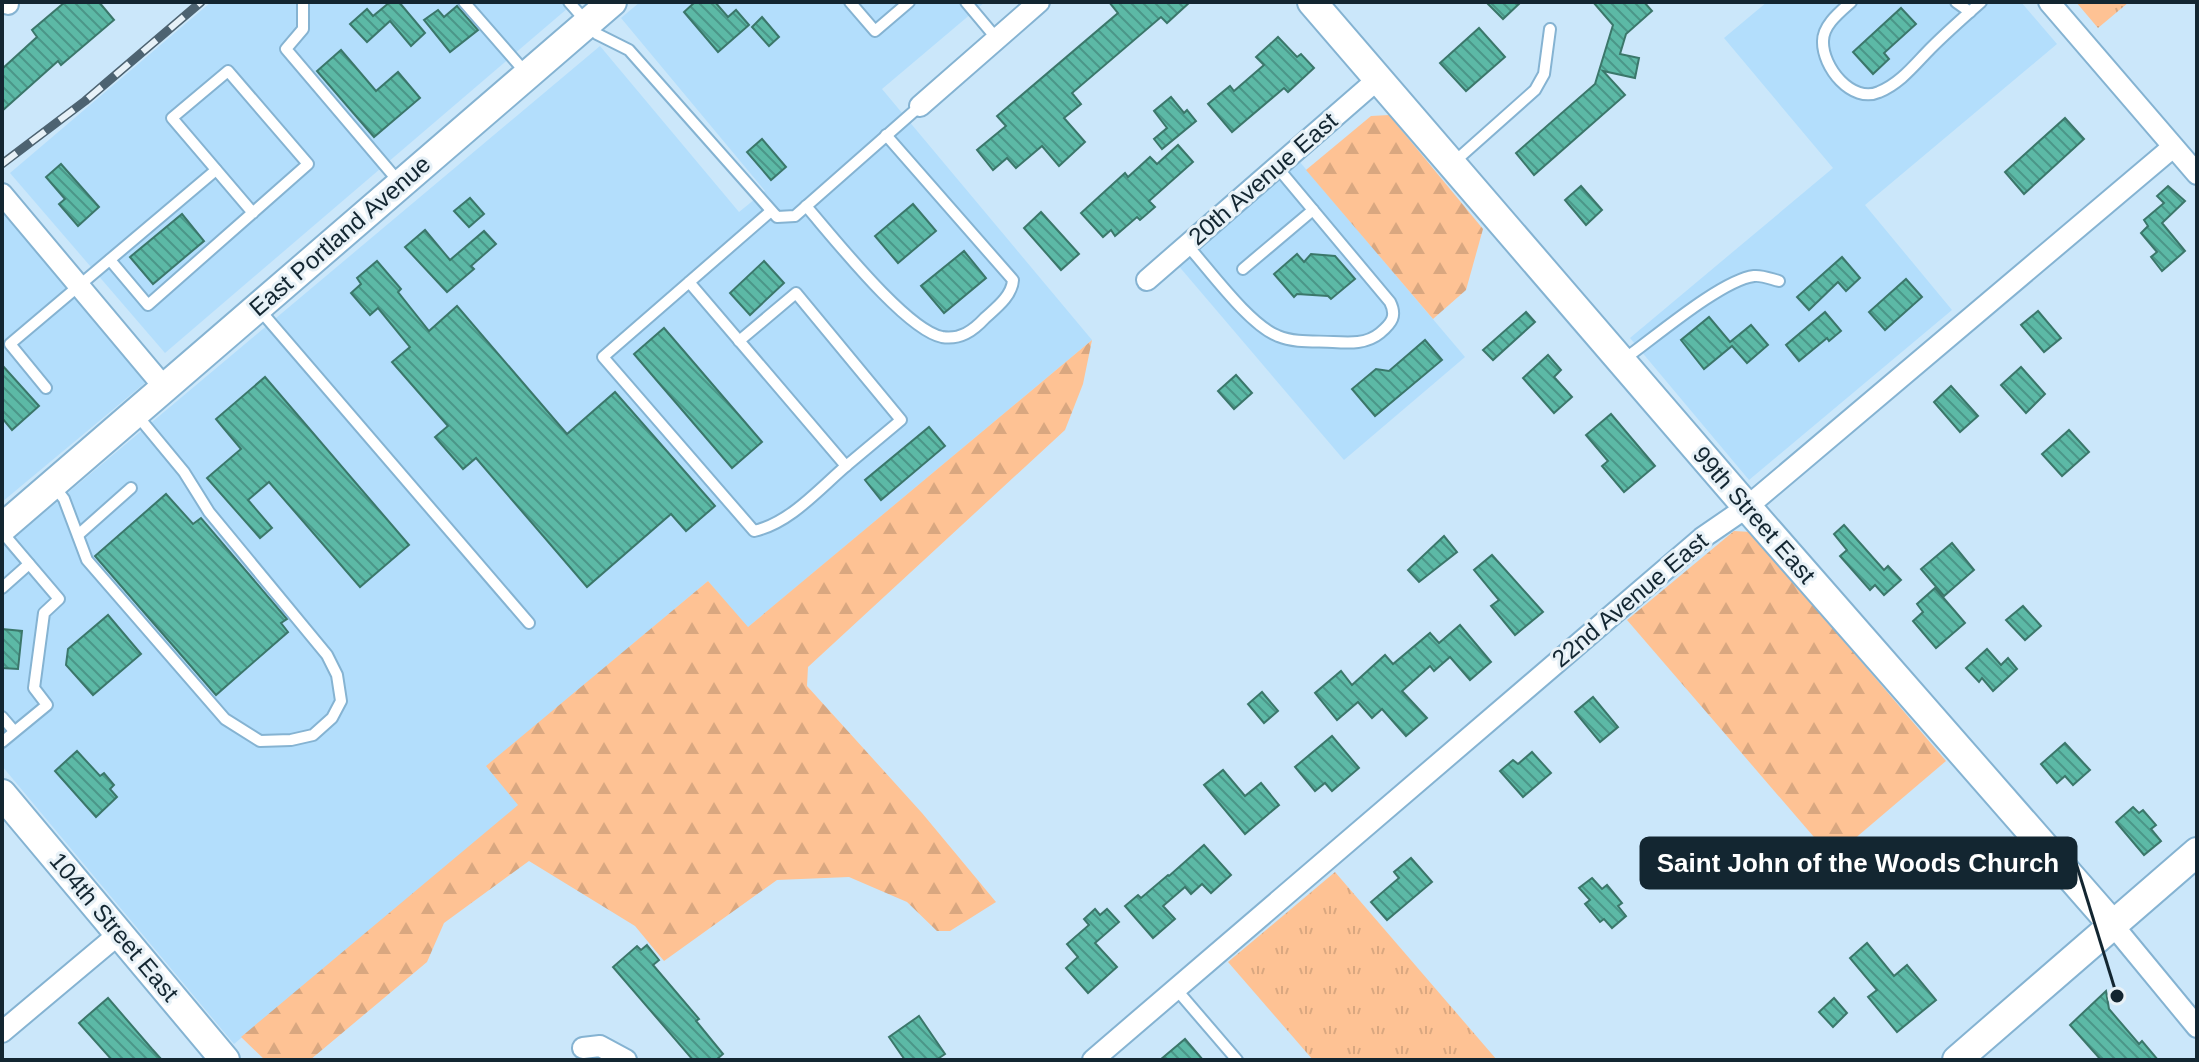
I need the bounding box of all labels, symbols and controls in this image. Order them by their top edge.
street label: 20th Avenue East [1183,107,1343,250]
street label: East Portland Avenue [244,150,435,321]
street label: 99th Street East [1688,441,1821,589]
street label: 22nd Avenue East [1547,527,1713,672]
callout: Saint John of the Woods Church [1641,838,2076,888]
street label: 104th Street East [44,847,185,1007]
text: Saint John of the Woods Church [1657,848,2059,878]

